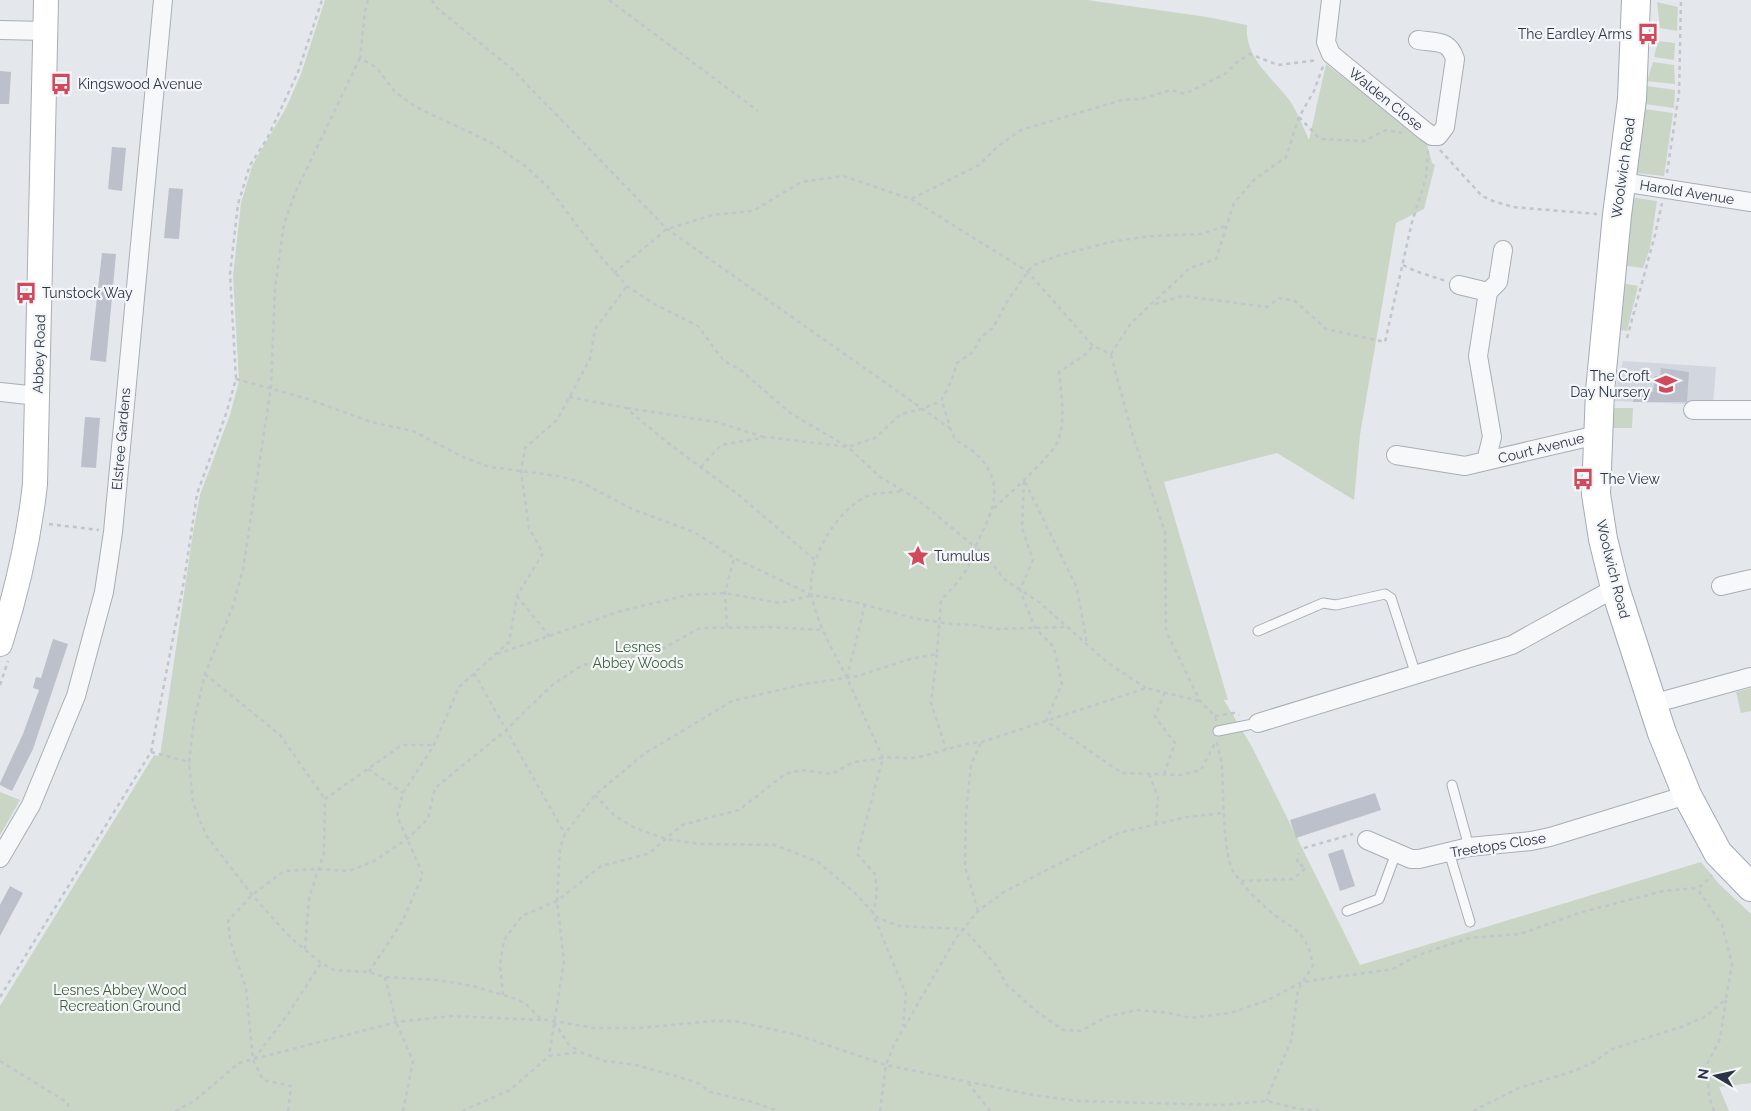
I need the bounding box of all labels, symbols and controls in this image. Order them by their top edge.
bus stop icon: The Eardley Arms [1635,21,1661,47]
place label: The Eardley Arms [1518,26,1632,42]
street label: Walden Close [1346,64,1426,134]
bus stop icon: Kingswood Avenue [48,71,74,97]
place label: Kingswood Avenue [78,76,202,92]
street label: Woolwich Road [1608,117,1638,219]
street label: Harold Avenue [1638,177,1736,207]
bus stop icon: Tunstock Way [13,280,39,306]
place label: Tunstock Way [42,285,133,301]
street label: Abbey Road [30,314,48,394]
place label: The Croft Day Nursery [1570,368,1650,400]
school or university icon: The Croft Day Nursery [1653,371,1679,397]
street label: Elstree Gardens [109,387,133,491]
street label: Court Avenue [1496,430,1586,466]
bus stop icon: The View [1570,466,1596,492]
place label: The View [1600,471,1661,487]
street label: Woolwich Road [1593,518,1633,620]
place icon: Tumulus [905,543,931,569]
place label: Tumulus [934,548,990,564]
park label: Lesnes Abbey Woods [593,639,684,671]
street label: Treetops Close [1449,830,1547,860]
park label: Lesnes Abbey Wood Recreation Ground [53,982,187,1014]
north arrow [1691,1051,1741,1101]
text: N [1694,1067,1712,1080]

